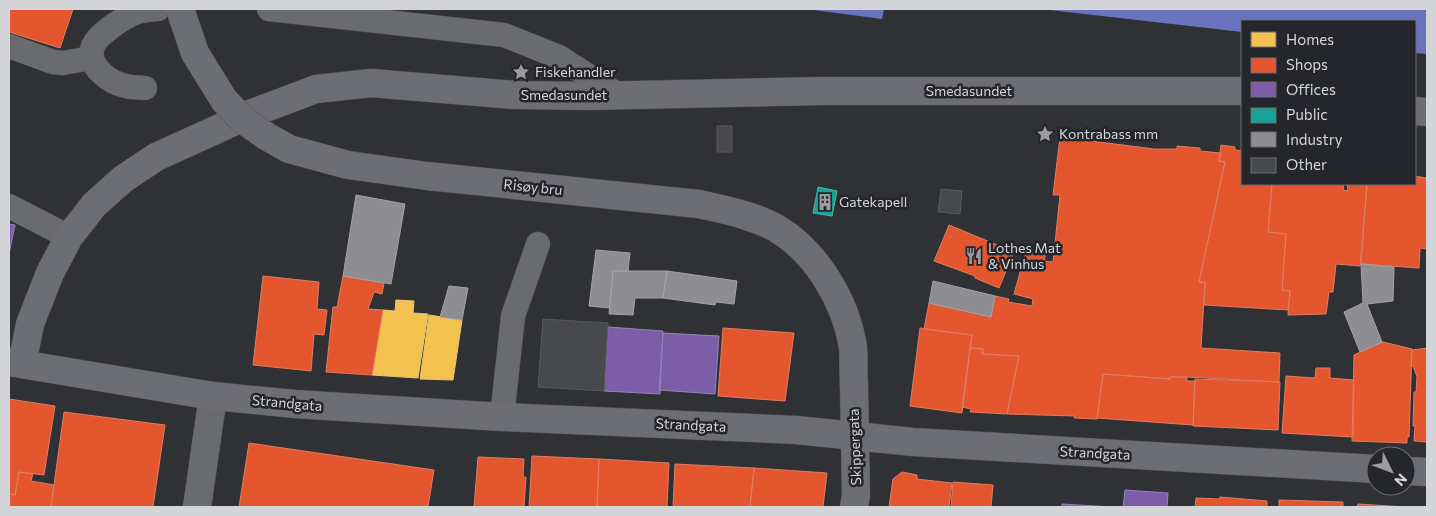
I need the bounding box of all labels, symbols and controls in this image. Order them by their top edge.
legend [1241,20,1416,185]
text: Homes [1286,30,1334,48]
text: Shops [1286,55,1328,73]
place icon: Fiskehandler [511,62,531,82]
place label: Fiskehandler [535,63,616,80]
text: Offices [1286,80,1336,98]
street label: Smedasundet [926,82,1013,99]
street label: Smedasundet [521,86,608,103]
text: Public [1286,105,1328,123]
place icon: Kontrabass mm [1035,124,1055,144]
place label: Kontrabass mm [1059,125,1158,142]
text: Industry [1286,130,1343,148]
text: Other [1286,155,1327,173]
street label: Risøy bru [503,175,563,198]
building icon: Gatekapell [815,192,835,212]
place label: Gatekapell [839,193,907,210]
place label: Lothes Mat & Vinhus [988,239,1061,272]
restaurant icon: Lothes Mat & Vinhus [964,246,984,266]
street label: Strandgata [251,391,323,414]
street label: Skippergata [845,408,864,486]
street label: Strandgata [655,414,727,435]
street label: Strandgata [1059,442,1131,463]
north arrow [1366,446,1416,496]
text: N [1391,470,1411,490]

